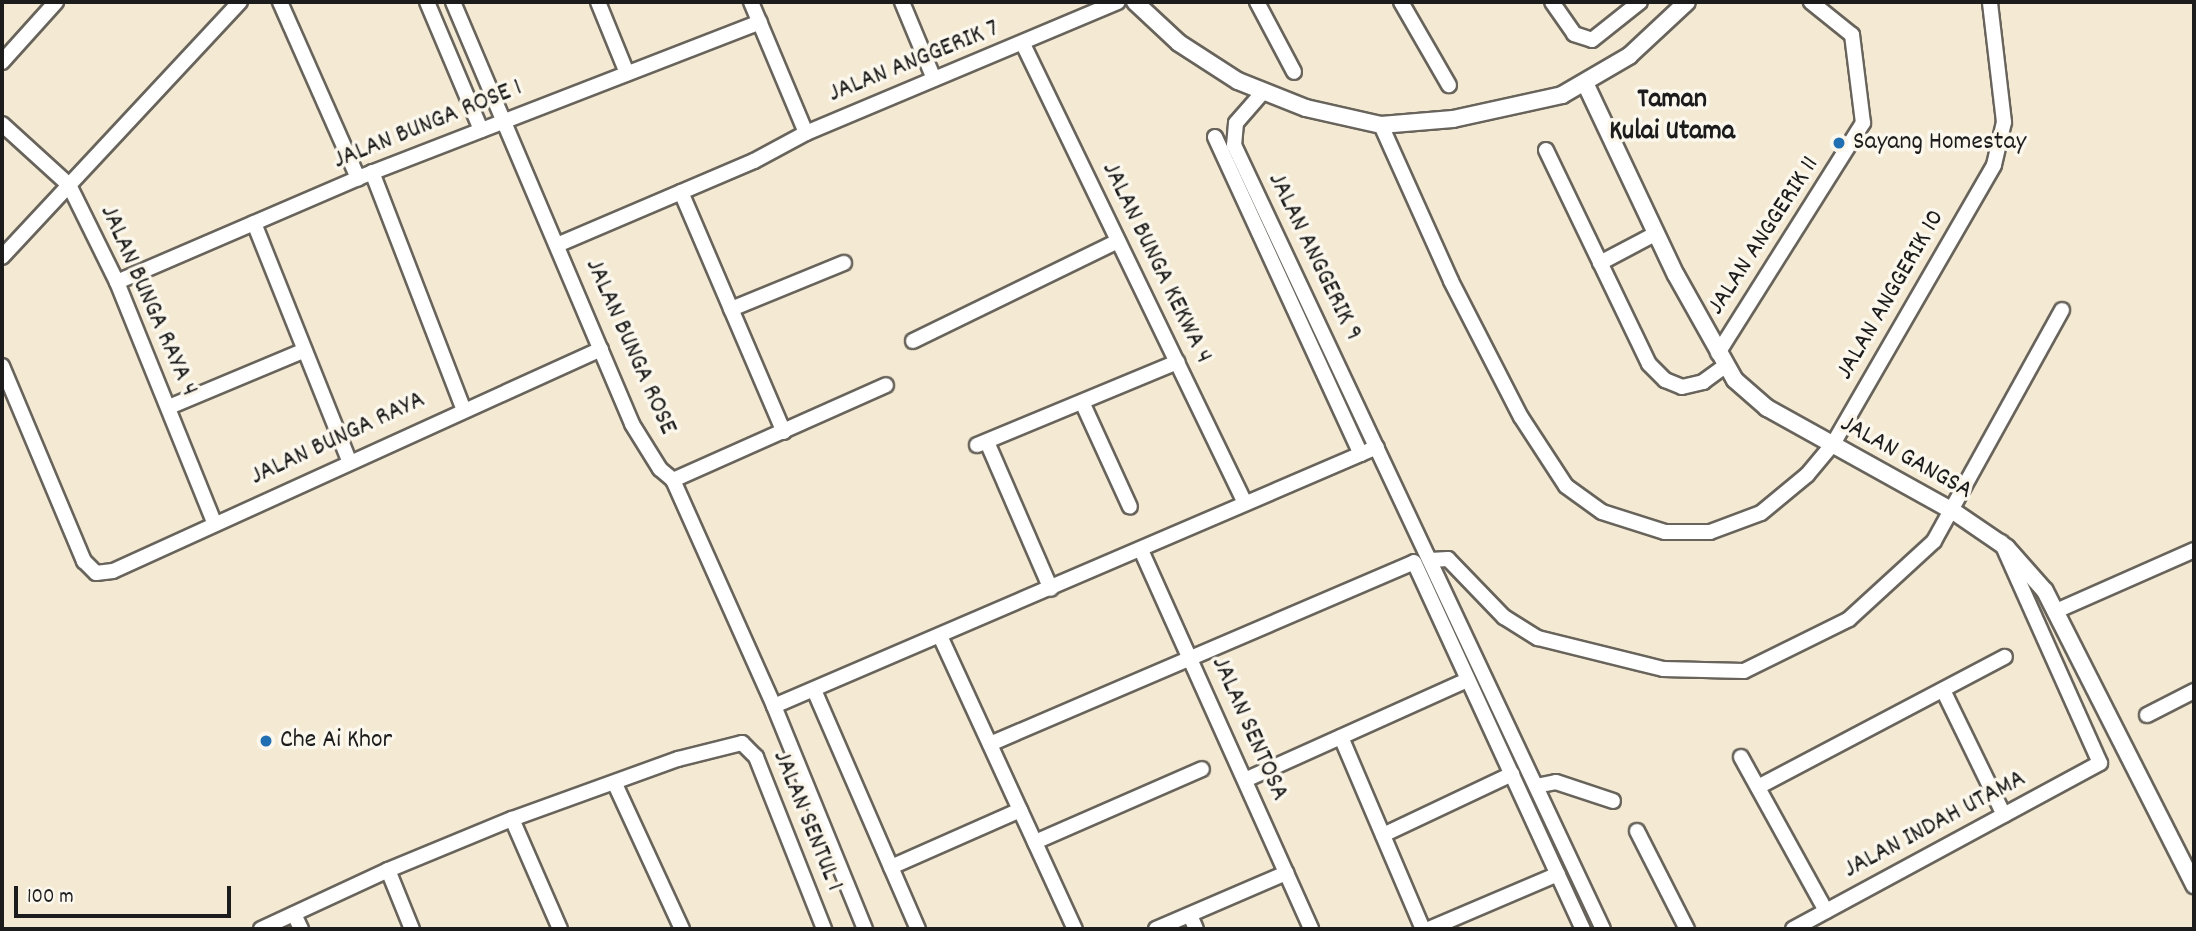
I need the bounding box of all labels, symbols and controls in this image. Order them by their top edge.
street label: JALAN ANGGERIK 7 [824,14,1004,110]
street label: JALAN BUNGA ROSE 1 [329,73,527,177]
district label: Taman Kulai Utama [1609,84,1735,150]
place label: Sayang Homestay [1853,127,2026,159]
marker: Sayang Homestay [1831,135,1847,151]
street label: JALAN ANGGERIK 11 [1701,151,1827,321]
street label: JALAN BUNGA KEKWA 4 [1094,157,1218,369]
street label: JALAN ANGGERIK 9 [1260,168,1368,346]
street label: JALAN BUNGA RAYA 4 [92,201,204,401]
street label: JALAN ANGGERIK 10 [1830,205,1952,385]
street label: JALAN BUNGA ROSE [577,254,683,440]
street label: JALAN BUNGA RAYA [246,385,430,493]
street label: JALAN GANGSA [1834,409,1978,507]
street label: JALAN SENTOSA [1203,652,1295,806]
place label: Che Ai Khor [280,725,392,757]
marker: Che Ai Khor [258,733,274,749]
street label: JALAN SENTUL 1 [765,746,849,896]
street label: JALAN INDAH UTAMA [1839,764,2031,886]
scale bar [18,872,234,916]
text: 100 m [27,883,74,913]

